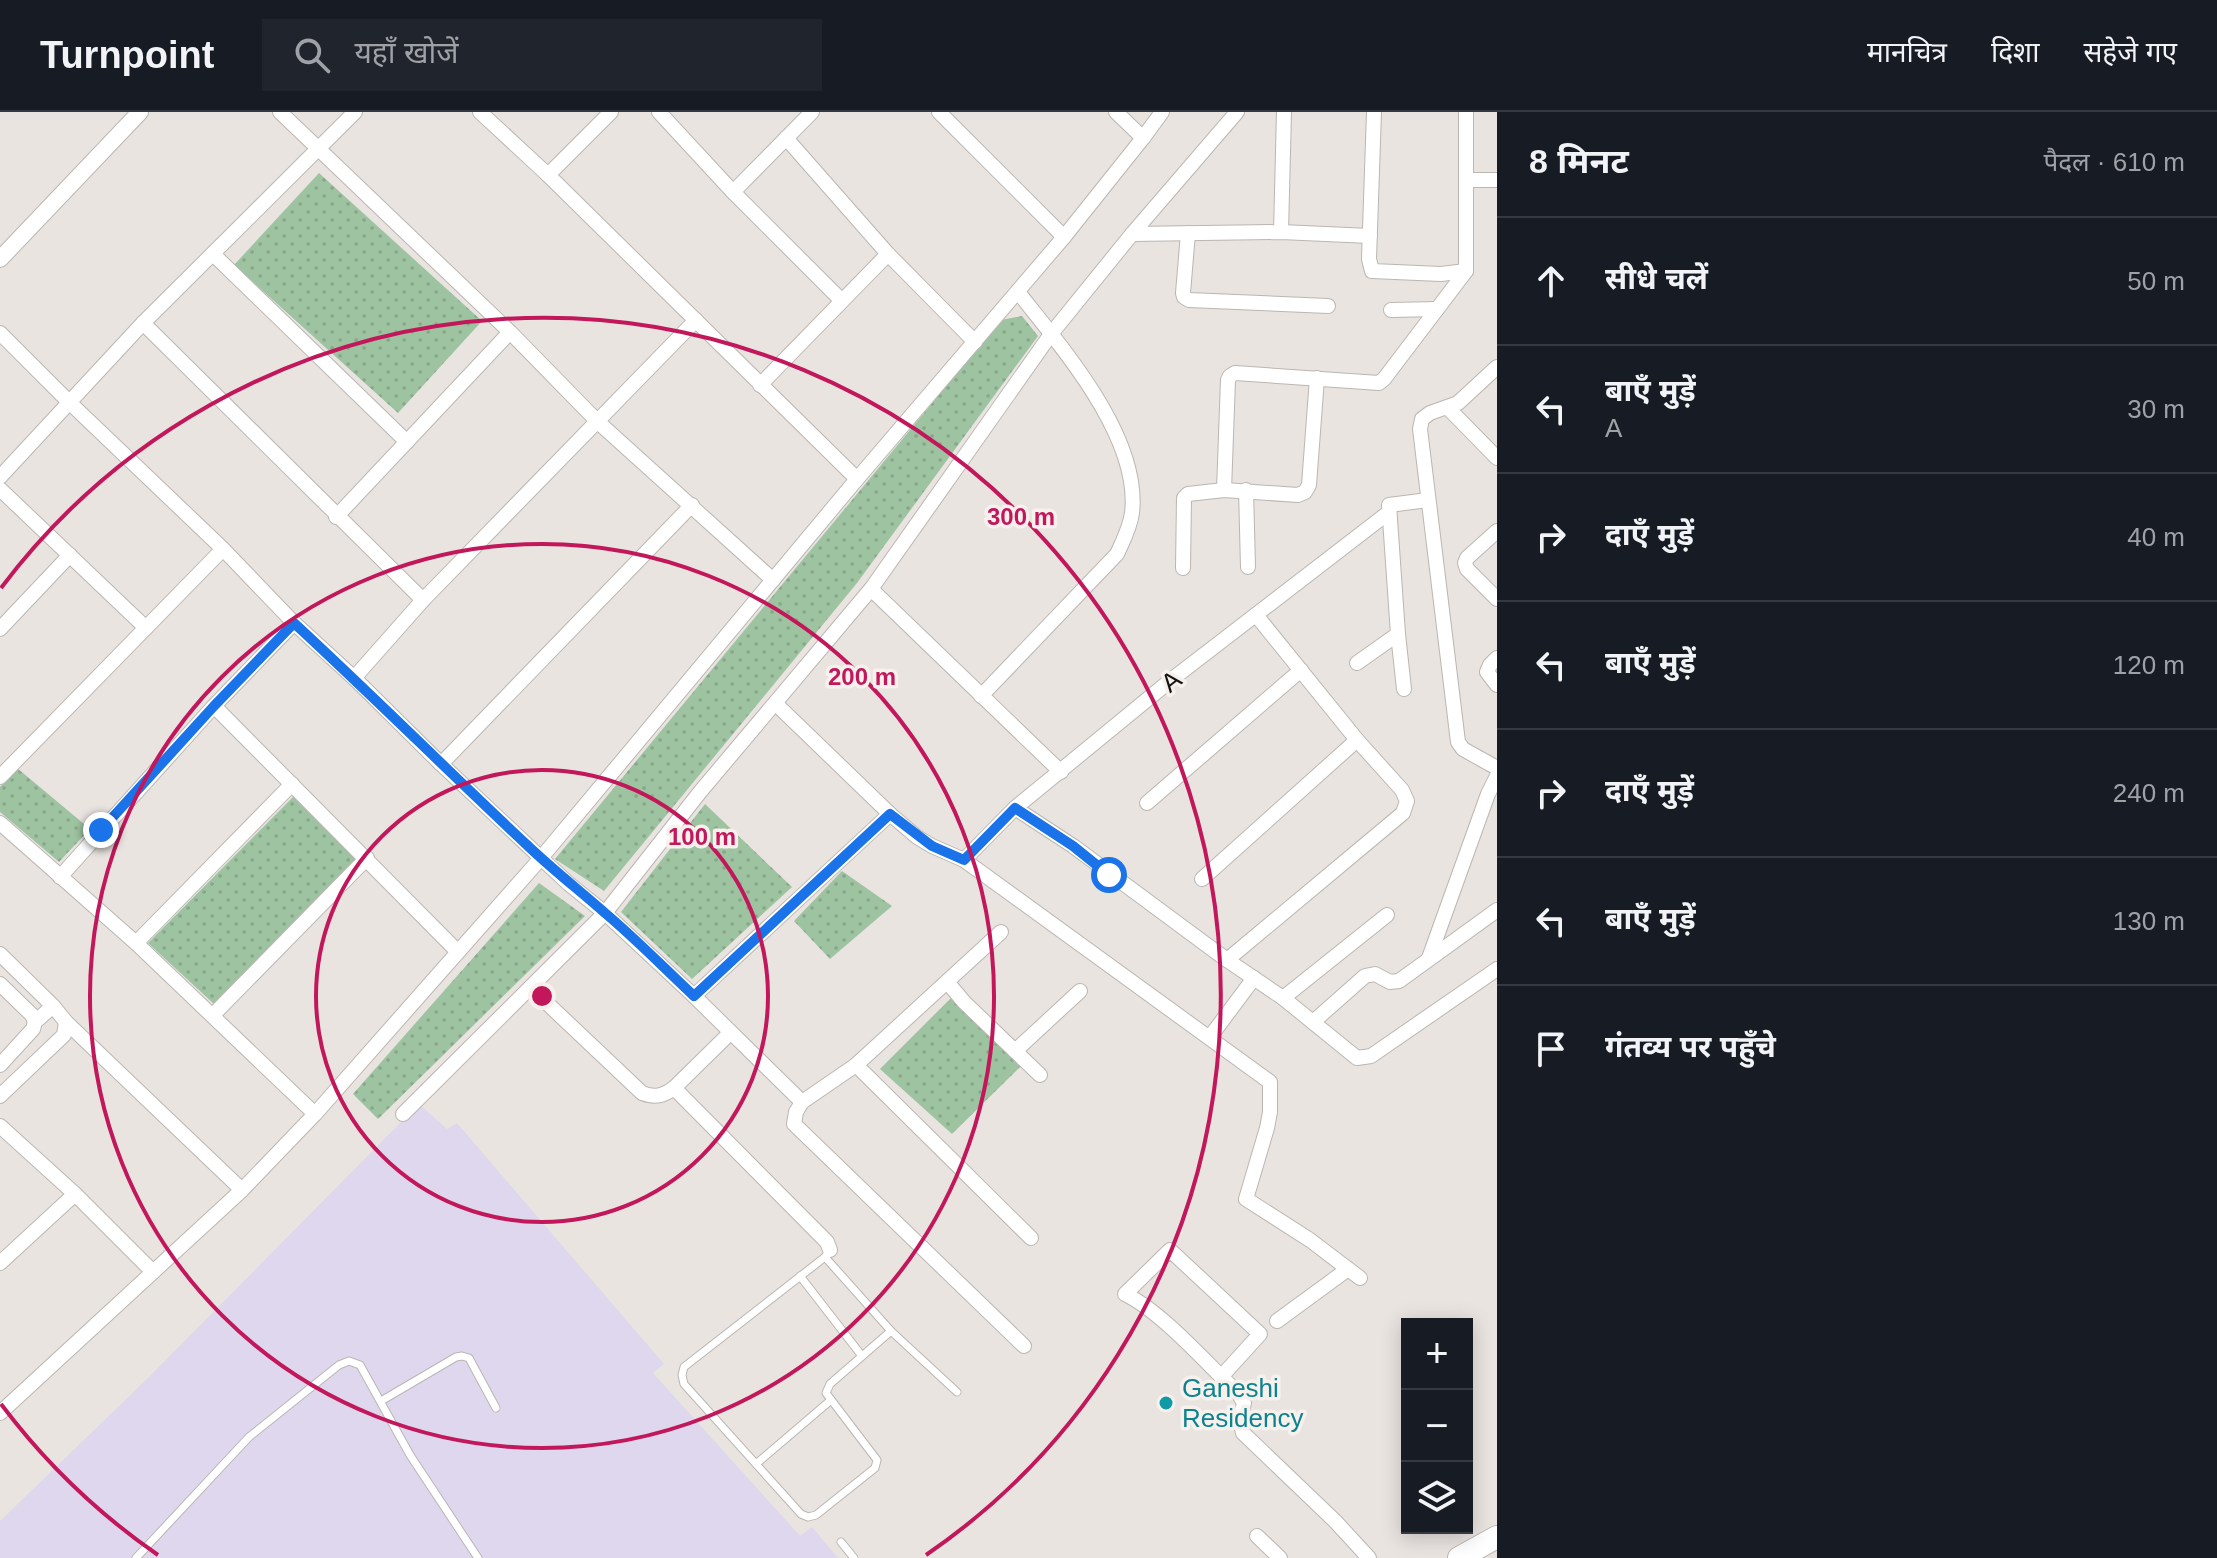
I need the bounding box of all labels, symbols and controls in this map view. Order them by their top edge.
search box [262,19,822,91]
icon: search [290,33,334,77]
text: Turnpoint [40,34,214,76]
text: यहाँ खोजें [354,36,458,69]
text: मानचित्र [1867,37,1947,68]
text: दिशा [1991,37,2039,68]
text: सहेजे गए [2083,37,2177,68]
text: 8 मिनट [1529,142,1629,180]
text: पैदल · 610 m [2043,147,2185,177]
icon: ahead [1529,259,1573,303]
text: सीधे चलें [1605,262,1708,295]
text: 50 m [2127,266,2185,296]
text: बाएँ मुड़ें [1605,374,1696,407]
icon: left [1529,387,1573,431]
text: 30 m [2127,394,2185,424]
text: A [1605,413,1622,443]
text: 300 m [987,503,1055,530]
icon: right [1529,515,1573,559]
text: दाएँ मुड़ें [1605,518,1694,551]
text: 40 m [2127,522,2185,552]
icon: left [1529,643,1573,687]
text: बाएँ मुड़ें [1605,646,1696,679]
text: 120 m [2113,650,2185,680]
text: 200 m [828,663,896,690]
street label: A [1155,663,1188,698]
icon: right [1529,771,1573,815]
text: दाएँ मुड़ें [1605,774,1694,807]
text: 240 m [2113,778,2185,808]
route end [83,812,119,848]
text: 100 m [668,823,736,850]
route start [1091,857,1127,893]
icon: left [1529,899,1573,943]
text: बाएँ मुड़ें [1605,902,1696,935]
text: 130 m [2113,906,2185,936]
centre of rings [528,982,556,1010]
icon: arrive [1529,1027,1573,1071]
text: गंतव्य पर पहुँचे [1605,1030,1776,1063]
map controls [1401,1318,1473,1534]
button: + [1401,1318,1473,1390]
place label: Ganeshi Residency [1182,1373,1303,1433]
button: − [1401,1390,1473,1462]
marker: Ganeshi Residency [1157,1394,1175,1412]
button: layers [1401,1462,1473,1534]

